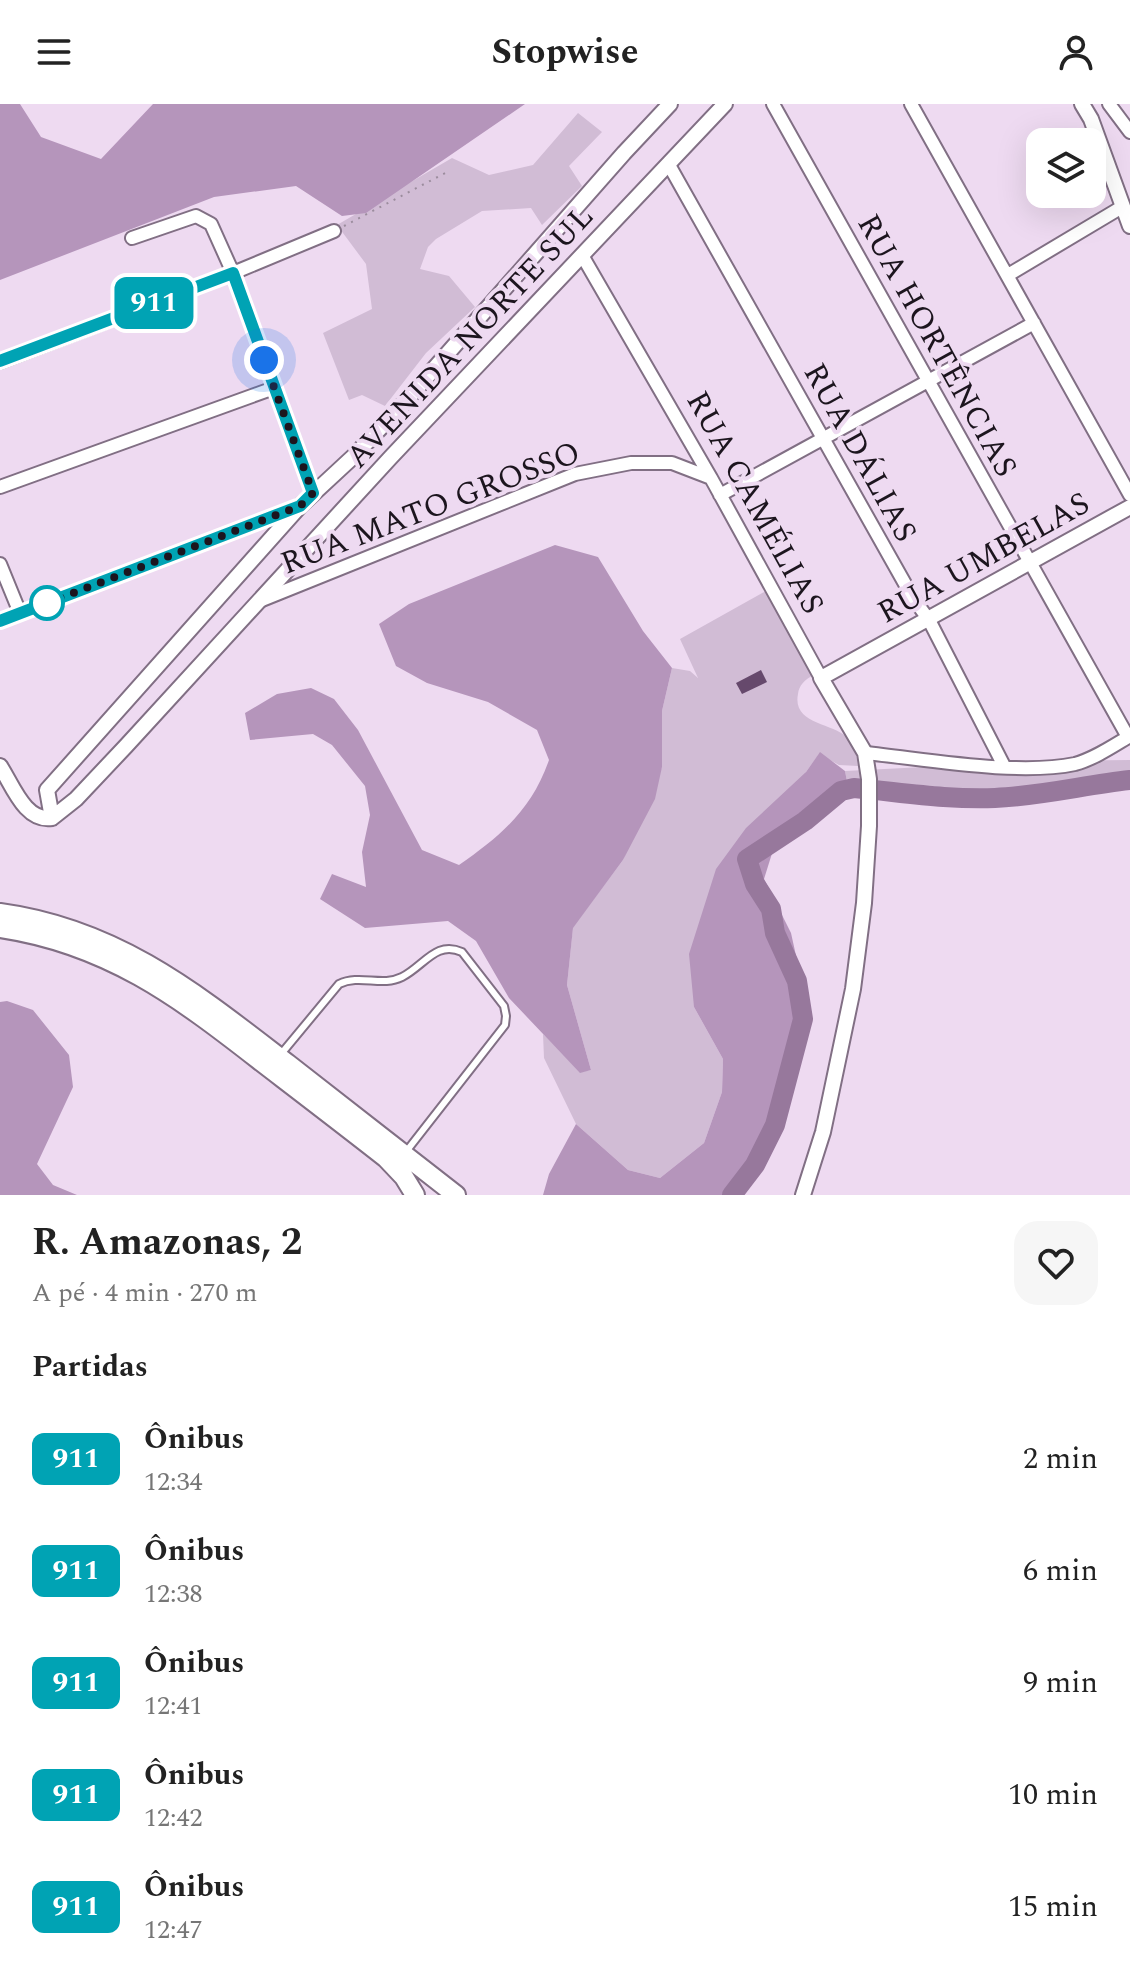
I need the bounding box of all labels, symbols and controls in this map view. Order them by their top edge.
text: Stopwise [491,25,639,80]
icon: menu [32,30,76,74]
icon: person [1054,30,1098,74]
map controls [1026,128,1106,208]
button: layers [1026,128,1106,208]
street label: AVENIDA NORTE SUL [334,194,606,480]
street label: RUA HORTÊNCIAS [844,205,1029,486]
line badge: 911 [108,277,200,329]
text: 911 [130,281,178,324]
your location [244,340,284,380]
street label: RUA DÁLIAS [790,354,929,551]
street label: RUA CAMÉLIAS [673,382,836,623]
street label: RUA MATO GROSSO [274,429,588,588]
street label: RUA UMBELAS [869,480,1099,637]
unlabelled marker [30,586,64,620]
text: R. Amazonas, 2 [32,1214,302,1272]
button: heart [1014,1221,1098,1305]
text: A pé · 4 min · 270 m [32,1273,257,1313]
text: Partidas [32,1344,148,1390]
text: Ônibus [144,1416,244,1462]
text: 2 min [1023,1436,1098,1482]
text: 911 [52,1437,100,1480]
text: 12:34 [144,1462,203,1502]
text: Ônibus [144,1528,244,1574]
text: 6 min [1023,1548,1098,1594]
text: 911 [52,1549,100,1592]
text: 12:38 [144,1574,203,1614]
text: Ônibus [144,1640,244,1686]
text: 9 min [1023,1660,1098,1706]
text: 911 [52,1661,100,1704]
text: 12:41 [144,1686,203,1726]
text: Ônibus [144,1752,244,1798]
text: 10 min [1008,1772,1098,1818]
text: 911 [52,1773,100,1816]
text: 12:42 [144,1798,203,1838]
text: Ônibus [144,1864,244,1910]
text: 15 min [1008,1884,1098,1930]
text: 911 [52,1885,100,1928]
text: 12:47 [144,1910,203,1950]

